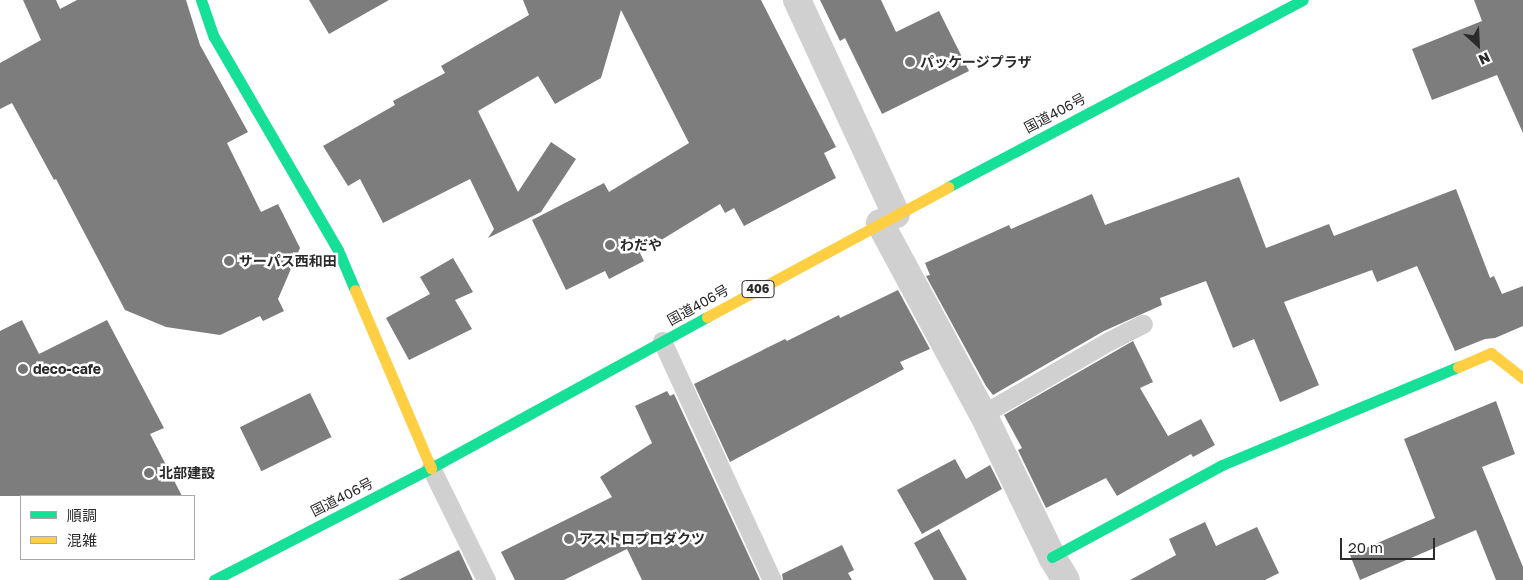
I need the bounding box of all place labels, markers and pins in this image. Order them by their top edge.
place label: パッケージプラザ [920,54,1032,70]
marker: パッケージプラザ [904,56,916,68]
place label: わだや [620,237,662,253]
marker: わだや [604,239,616,251]
place label: サーパス西和田 [239,253,337,269]
marker: サーパス西和田 [223,255,235,267]
place label: deco-cafe [33,361,101,377]
marker: deco-cafe [17,363,29,375]
place label: 北部建設 [159,465,215,481]
marker: 北部建設 [143,467,155,479]
place label: アストロプロダクツ [579,531,705,547]
marker: アストロプロダクツ [563,533,575,545]

